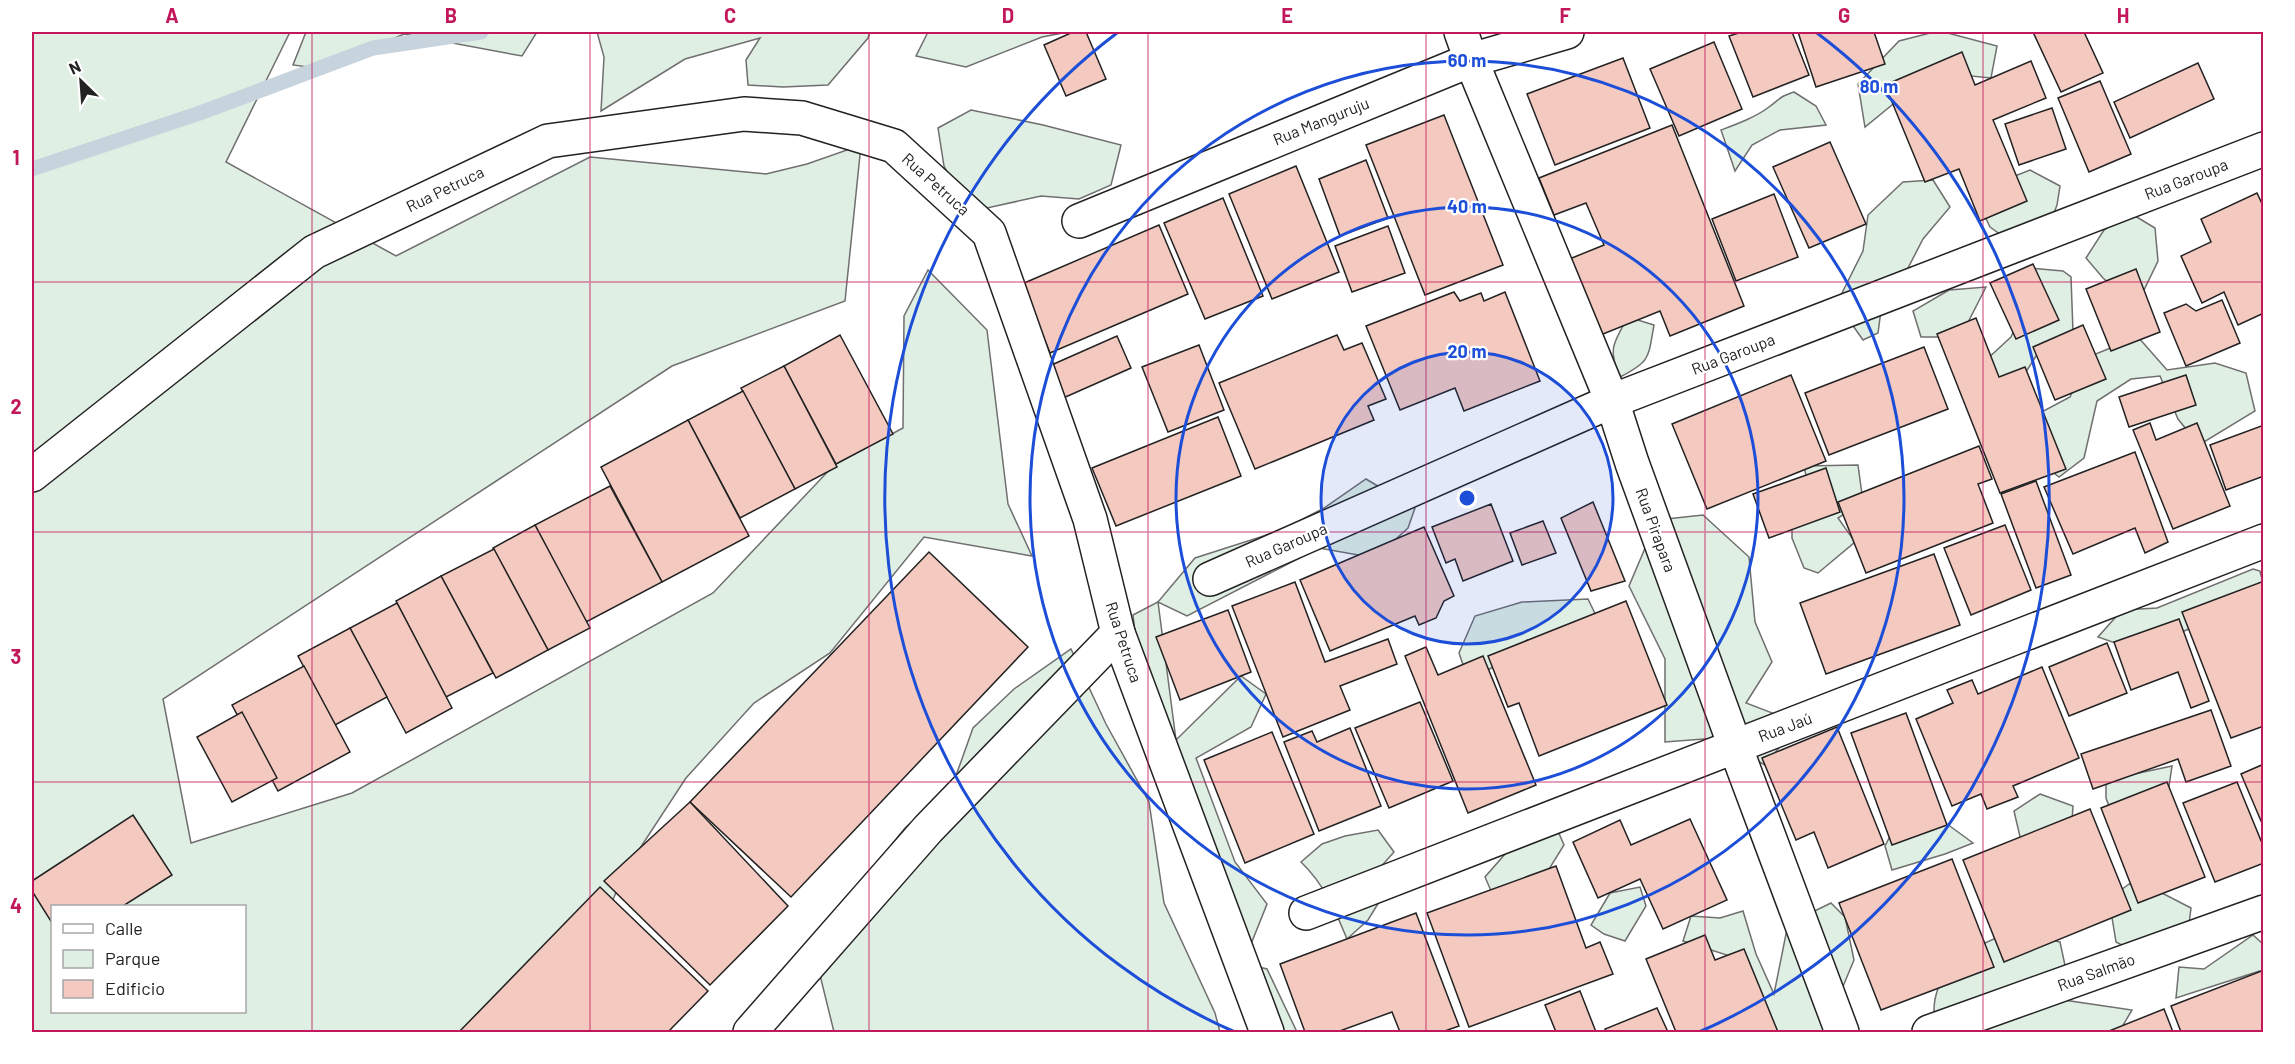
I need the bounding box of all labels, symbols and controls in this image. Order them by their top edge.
text: A [165,3,179,27]
text: B [445,3,457,27]
text: C [724,3,736,27]
text: D [1002,3,1014,27]
text: E [1281,3,1293,27]
text: F [1559,3,1571,27]
text: G [1838,3,1850,27]
text: H [2117,3,2129,27]
text: 60 m [1448,49,1486,71]
north arrow [51,51,111,111]
text: N [66,56,83,78]
text: 80 m [1860,75,1898,97]
street label: Rua Manguruju [1270,93,1372,148]
text: 1 [12,145,20,169]
street label: Rua Petruca [899,148,974,219]
street label: Rua Garoupa [2141,154,2230,203]
street label: Rua Petruca [403,162,487,216]
text: 40 m [1447,195,1487,217]
street label: Rua Garoupa [1688,329,1777,378]
text: 20 m [1448,340,1486,362]
text: 2 [10,394,22,418]
street label: Rua Pirapara [1632,485,1680,575]
centre of rings [1457,488,1477,508]
street label: Rua Garoupa [1242,518,1330,571]
street label: Rua Petruca [1102,599,1147,685]
text: 3 [11,644,21,668]
street label: Rua Jaú [1755,708,1814,745]
text: 4 [10,893,22,917]
legend [51,905,246,1013]
text: Calle [105,917,143,939]
text: Parque [105,947,160,969]
street label: Rua Salmão [2055,949,2137,994]
text: Edificio [105,977,165,999]

